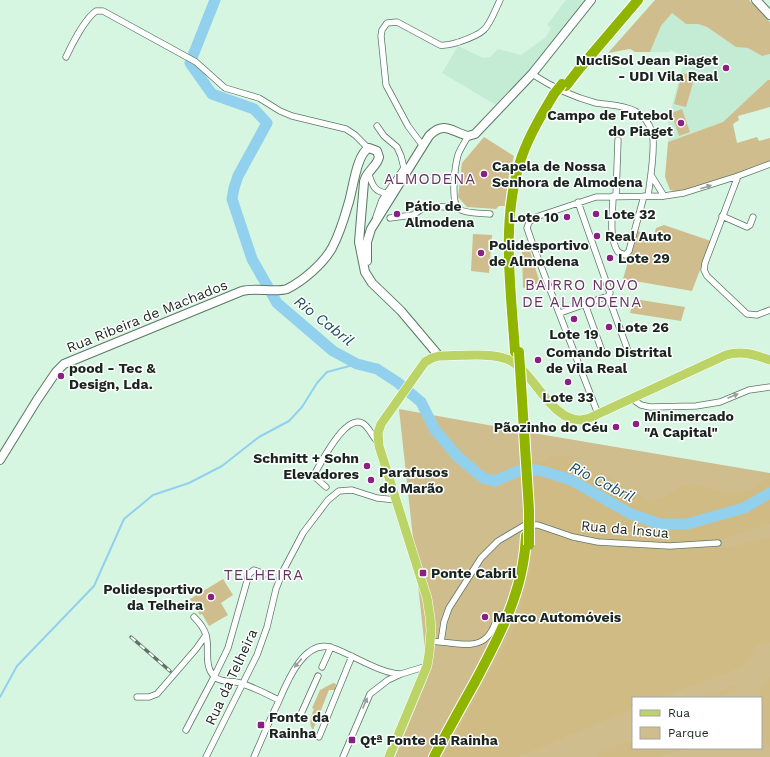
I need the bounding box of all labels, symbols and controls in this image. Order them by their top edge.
place label: NucliSol Jean Piaget - UDI Vila Real [576,52,718,84]
marker: NucliSol Jean Piaget - UDI Vila Real [721,63,731,73]
place label: Campo de Futebol do Piaget [547,107,673,139]
marker: Campo de Futebol do Piaget [676,118,686,128]
place label: Capela de Nossa Senhora de Almodena [492,158,644,190]
marker: Capela de Nossa Senhora de Almodena [479,169,489,179]
district label: ALMODENA [384,170,476,188]
one-way arrow [700,184,712,190]
place label: Pátio de Almodena [405,198,475,230]
place label: Lote 32 [604,206,656,222]
marker: Pátio de Almodena [392,209,402,219]
place label: Lote 10 [509,209,559,225]
marker: Lote 32 [591,209,601,219]
marker: Lote 10 [562,212,572,222]
place label: Real Auto [605,228,671,244]
marker: Real Auto [592,231,602,241]
place label: Polidesportivo de Almodena [489,237,589,269]
marker: Polidesportivo de Almodena [476,248,486,258]
place label: Lote 29 [618,250,670,266]
marker: Lote 29 [605,253,615,263]
street label: Rua Ribeira de Machados [64,276,230,356]
district label: BAIRRO NOVO DE ALMODENA [522,276,642,311]
water label: Rio Cabril [291,292,358,350]
marker: Lote 19 [569,314,579,324]
place label: Lote 26 [617,319,669,335]
marker: Lote 26 [604,322,614,332]
place label: Lote 19 [549,326,599,342]
place label: Comando Distrital de Vila Real [546,344,672,376]
marker: Comando Distrital de Vila Real [533,355,543,365]
place label: pood - Tec & Design, Lda. [69,360,155,392]
marker: pood - Tec & Design, Lda. [56,371,66,381]
marker: Lote 33 [563,377,573,387]
place label: Lote 33 [542,389,594,405]
one-way arrow [728,393,739,399]
place label: Minimercado "A Capital" [644,408,734,440]
place label: Pãozinho do Céu [494,419,608,435]
marker: Minimercado "A Capital" [631,419,641,429]
marker: Pãozinho do Céu [611,422,621,432]
place label: Schmitt + Sohn Elevadores [253,450,360,482]
water label: Rio Cabril [567,458,638,506]
marker: Schmitt + Sohn Elevadores [362,461,372,471]
place label: Parafusos do Marão [379,464,449,496]
marker: Parafusos do Marão [366,475,376,485]
street label: Rua da Ínsua [580,517,670,541]
place label: Ponte Cabril [431,565,517,581]
district label: TELHEIRA [224,566,304,584]
marker: Ponte Cabril [418,568,428,578]
place label: Polidesportivo da Telheira [103,581,204,613]
marker: Polidesportivo da Telheira [206,592,216,602]
place label: Marco Automóveis [493,609,622,625]
marker: Marco Automóveis [480,612,490,622]
street label: Rua da Telheira [202,626,260,728]
one-way arrow [294,658,303,669]
legend [632,697,762,749]
one-way arrow [362,698,368,709]
text: Rua [668,706,690,720]
place label: Fonte da Rainha [269,709,330,741]
marker: Fonte da Rainha [256,720,266,730]
text: Parque [668,726,709,740]
place label: Qtª Fonte da Rainha [360,732,499,748]
marker: Qtª Fonte da Rainha [347,735,357,745]

